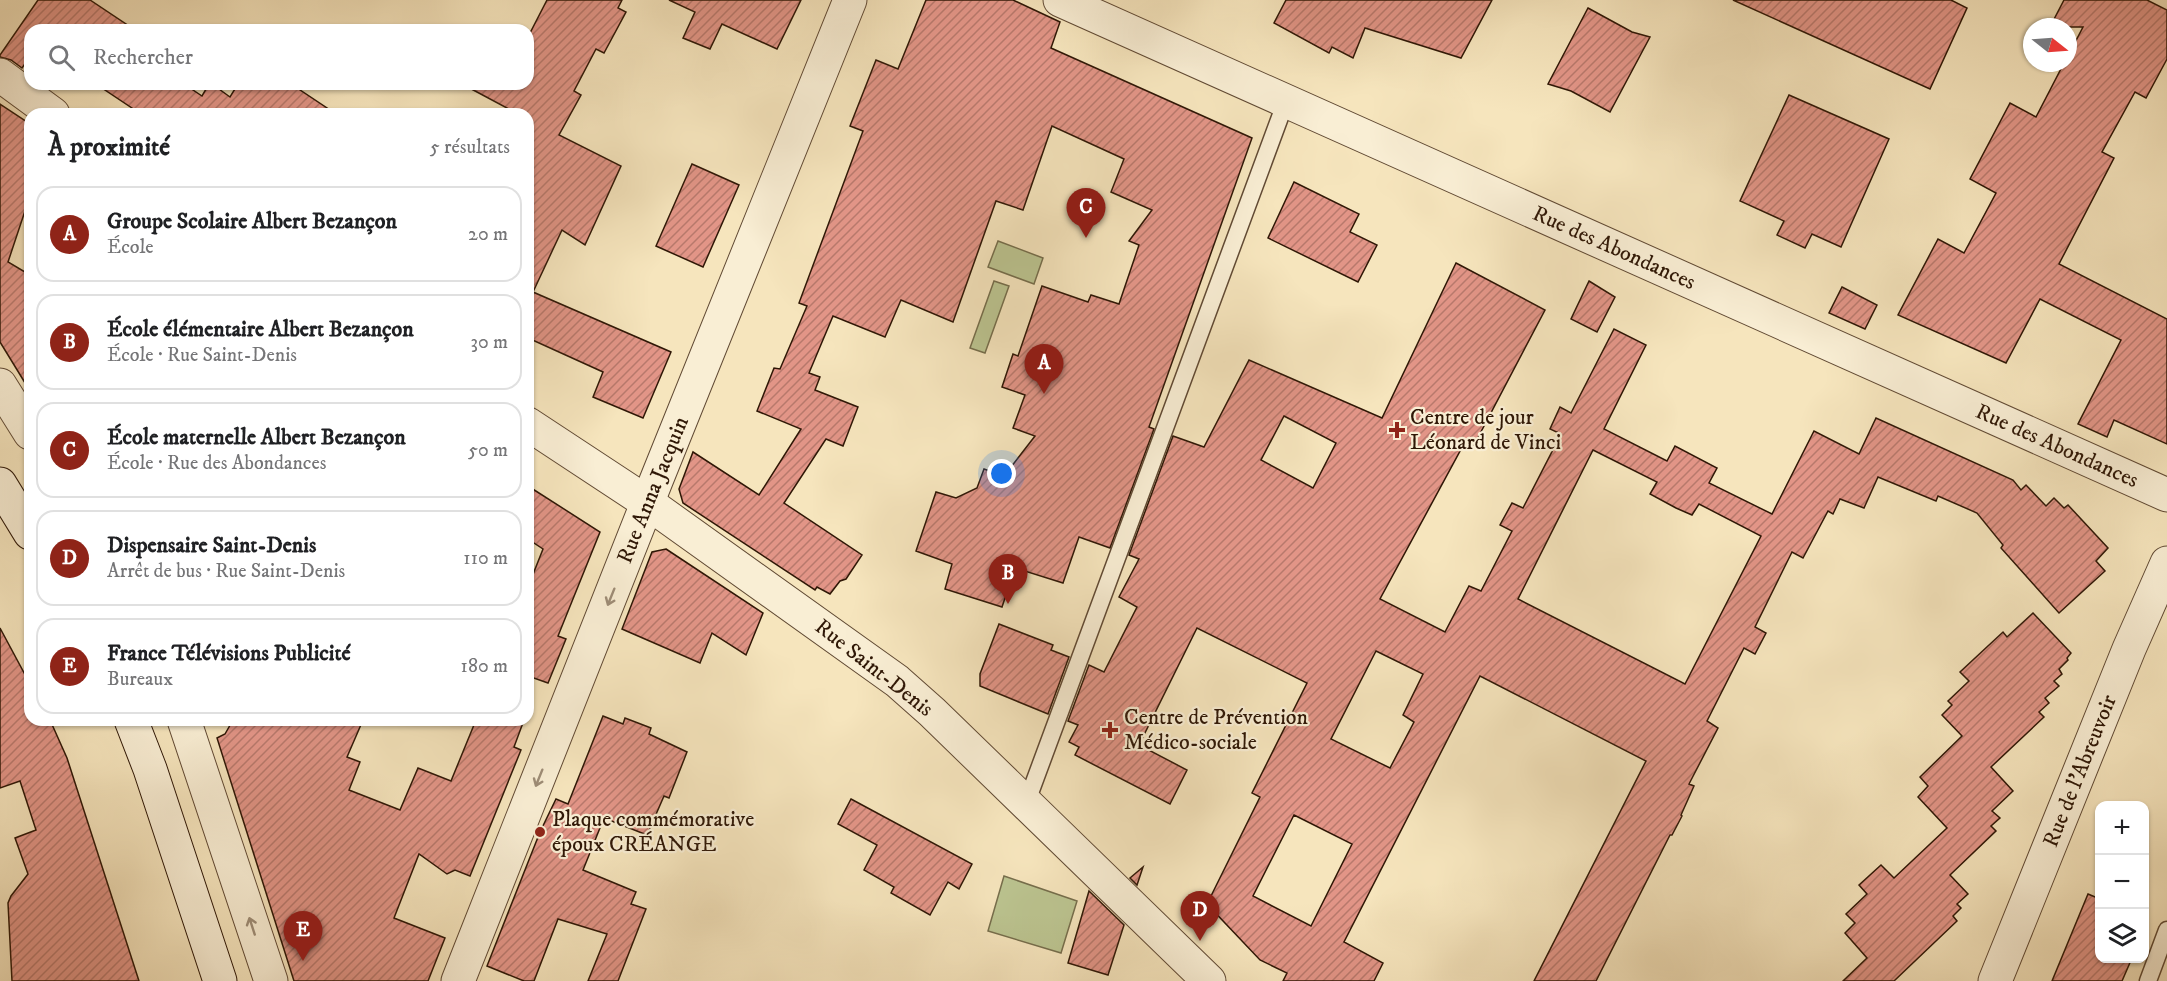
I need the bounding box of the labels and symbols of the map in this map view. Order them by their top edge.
north arrow [2023,18,2077,72]
pin: C [1066,188,1106,238]
street label: Rue des Abondances [1528,200,1700,296]
pin: A [1024,344,1064,394]
street label: Rue des Abondances [1971,398,2143,494]
place label: Centre de jour Léonard de Vinci [1410,404,1561,456]
street label: Rue Anna Jacquin [611,412,695,567]
marker: Centre de jour Léonard de Vinci [1388,421,1406,439]
your location [987,459,1016,488]
pin: B [988,554,1028,604]
one-way arrow [605,587,616,605]
street label: Rue Saint-Denis [809,613,939,723]
street label: Rue de l'Abreuvoir [2037,690,2123,851]
place label: Centre de Prévention Médico-sociale [1124,704,1309,756]
marker: Centre de Prévention Médico-sociale [1101,721,1119,739]
one-way arrow [533,768,544,787]
place label: Plaque commémorative époux CRÉANGE [552,806,754,858]
marker: Plaque commémorative époux CRÉANGE [533,825,547,839]
pin: D [1180,892,1220,941]
pin: E [284,912,322,961]
one-way arrow [246,917,257,935]

